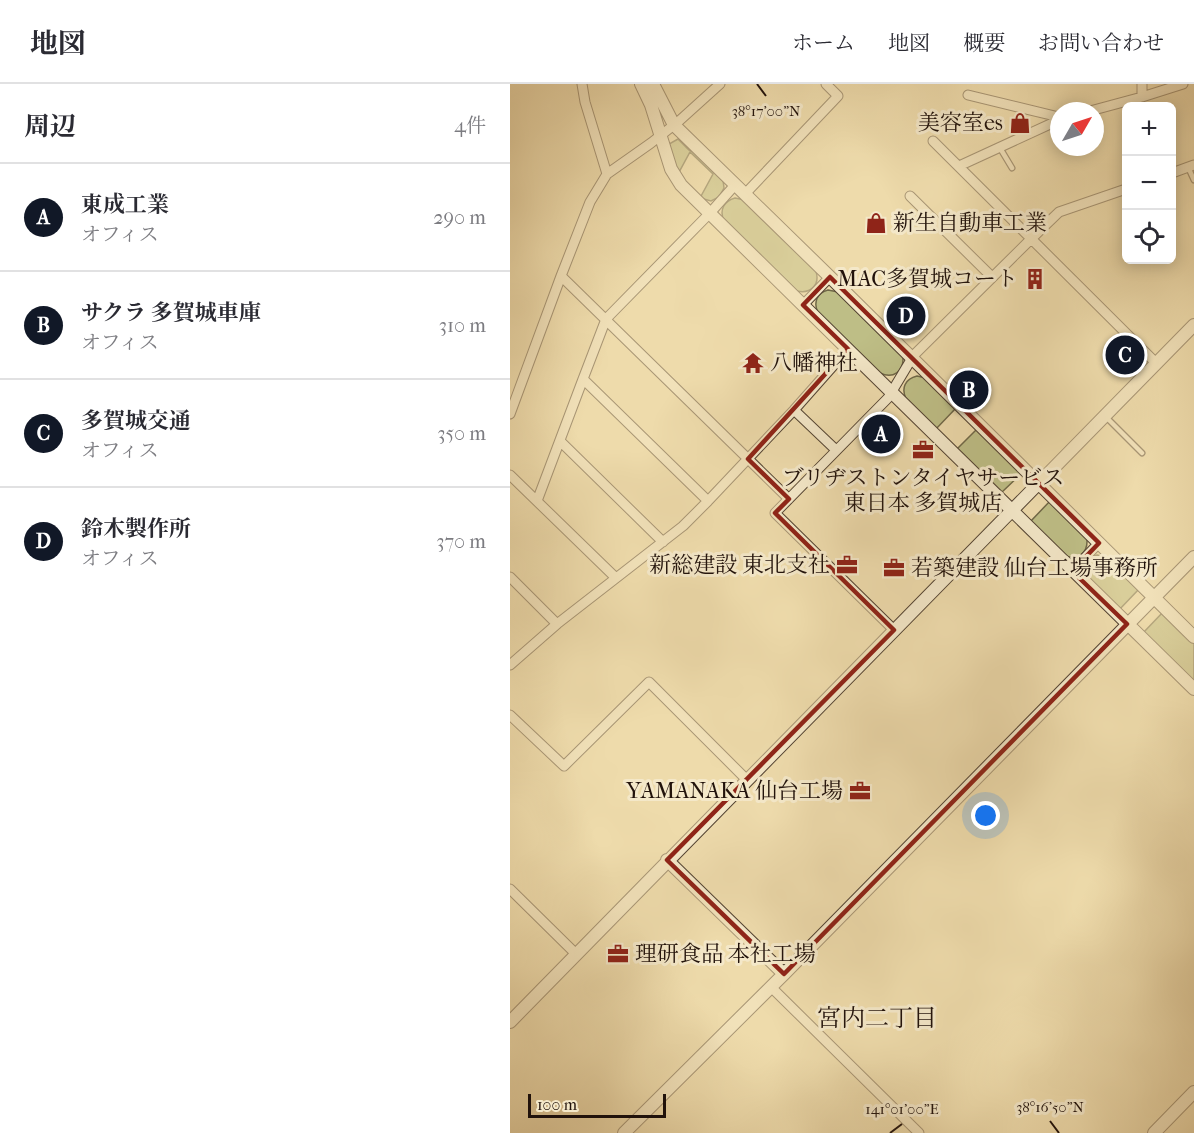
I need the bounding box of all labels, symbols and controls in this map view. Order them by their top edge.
text: 地図 [30,27,86,60]
text: ホーム [792,31,855,55]
text: 地図 [888,31,930,55]
text: 概要 [963,31,1005,55]
text: お問い合わせ [1038,31,1164,55]
text: 38°17'00"N [732,102,801,120]
north arrow [1050,102,1104,156]
map controls [1122,102,1176,264]
button: + [1122,102,1176,156]
place label: 美容室es [918,110,1003,136]
text: 周辺 [24,111,76,142]
shop icon: 美容室es [1008,111,1032,135]
text: 4件 [454,114,486,137]
button: − [1122,156,1176,210]
text: 東成工業 [81,192,169,218]
text: A [37,206,50,229]
text: 290 m [433,206,486,229]
place label: 新生自動車工業 [893,210,1047,236]
button: locate [1122,210,1176,264]
shop icon: 新生自動車工業 [864,211,888,235]
text: オフィス [81,223,159,246]
place label: MAC多賀城コート [837,266,1018,292]
building icon: MAC多賀城コート [1023,267,1047,291]
pin: D [886,294,926,338]
text: サクラ 多賀城車庫 [81,300,261,326]
text: B [37,314,50,337]
text: 310 m [439,314,486,337]
text: オフィス [81,331,159,354]
pin: C [1106,332,1144,378]
place label: 八幡神社 [770,350,858,376]
temple icon: 八幡神社 [741,351,765,375]
pin: B [950,368,988,412]
text: 多賀城交通 [81,408,191,434]
pin: A [862,412,901,456]
text: C [37,422,50,445]
text: 350 m [437,422,486,445]
office icon: ブリヂストンタイヤサービス 東日本 多賀城店 [911,438,935,462]
text: オフィス [81,439,159,462]
place label: ブリヂストンタイヤサービス 東日本 多賀城店 [782,465,1064,516]
text: 鈴木製作所 [81,516,191,542]
text: D [36,530,51,553]
text: 370 m [436,530,486,553]
text: オフィス [81,547,159,570]
place label: 新総建設 東北支社 [649,552,830,578]
office icon: 新総建設 東北支社 [835,553,859,577]
place label: 若築建設 仙台工場事務所 [911,555,1158,581]
office icon: 若築建設 仙台工場事務所 [882,556,906,580]
place label: YAMANAKA 仙台工場 [625,778,843,804]
office icon: YAMANAKA 仙台工場 [848,779,872,803]
your location [971,801,1000,830]
place label: 理研食品 本社工場 [635,941,816,967]
office icon: 理研食品 本社工場 [606,942,630,966]
district label: 宮内二丁目 [817,1004,937,1032]
scale bar [528,1091,666,1118]
text: 100 m [537,1095,577,1114]
text: 38°16'50"N [1016,1098,1084,1116]
text: 141°01'00"E [865,1100,939,1118]

